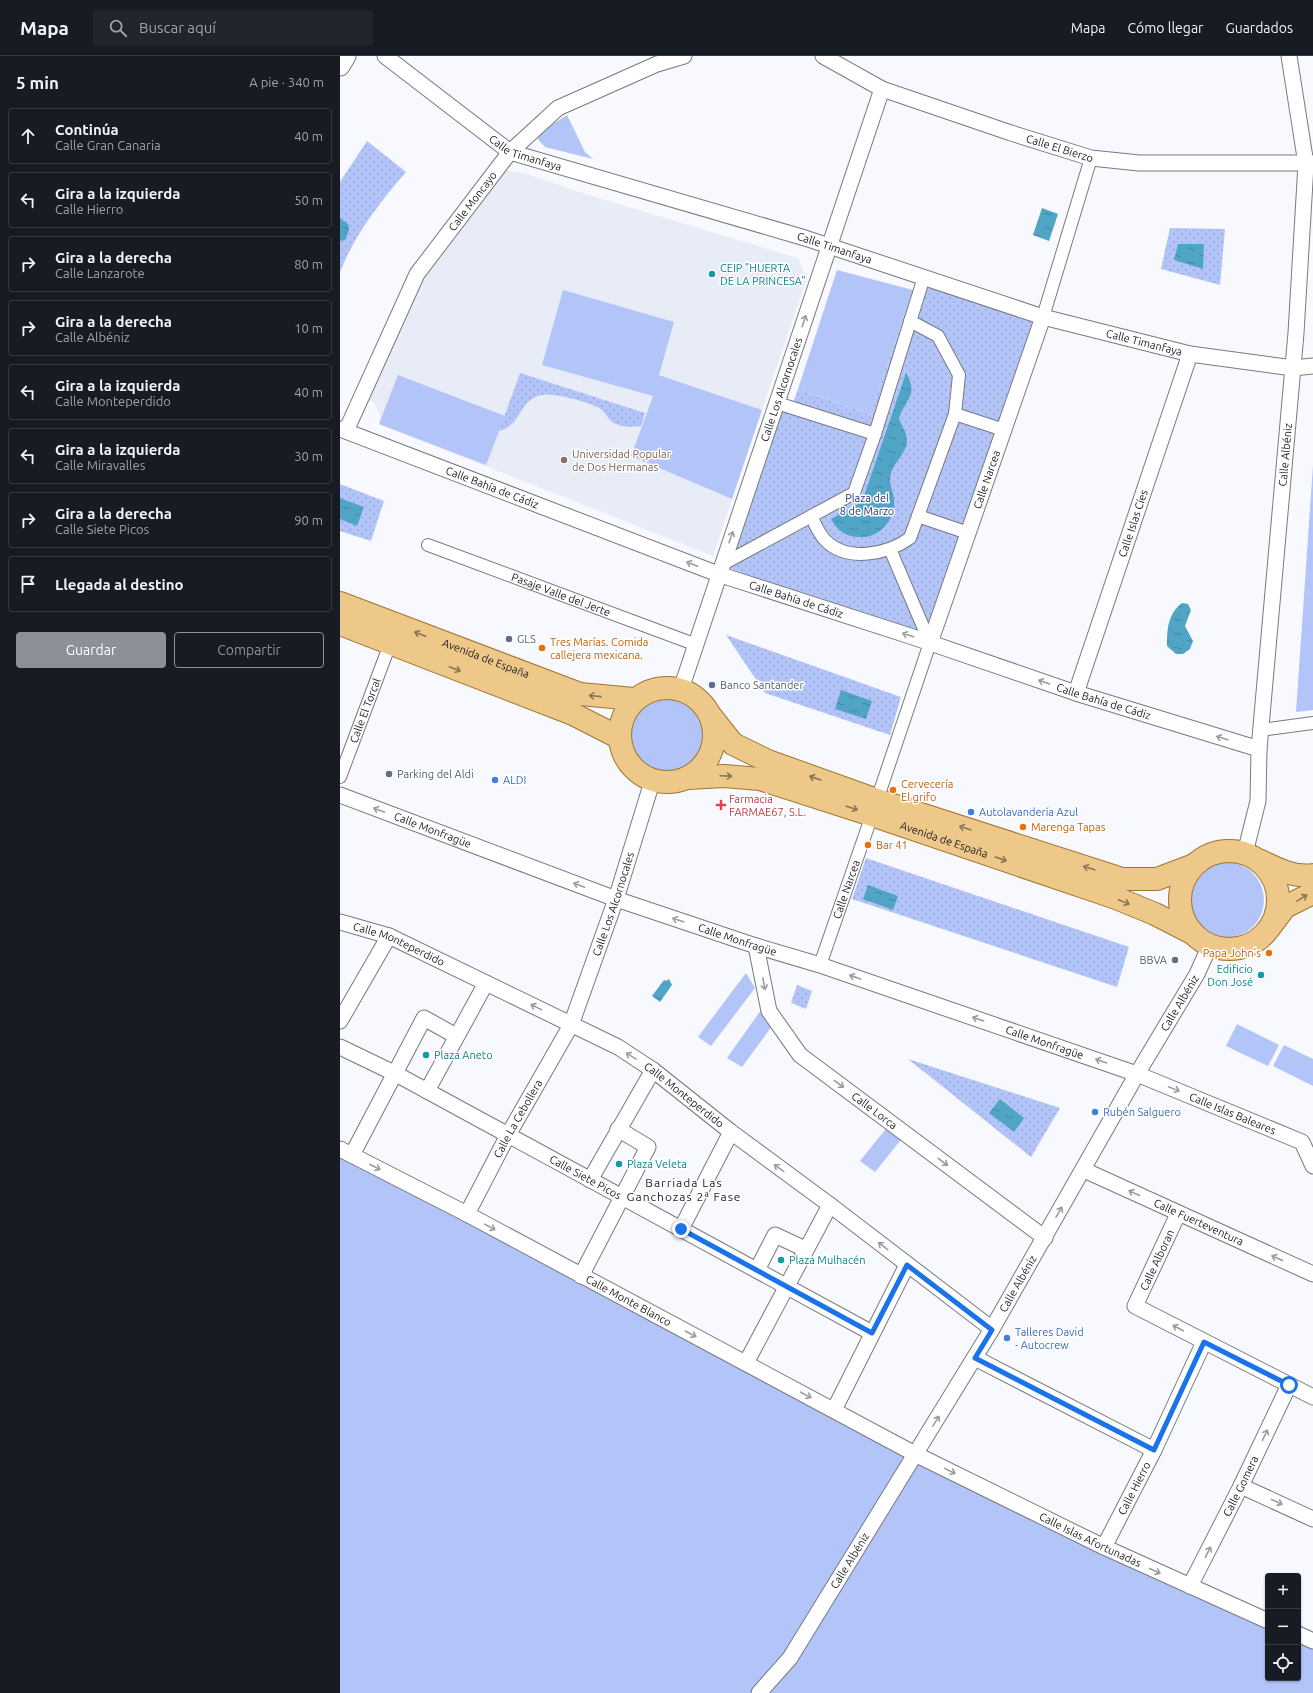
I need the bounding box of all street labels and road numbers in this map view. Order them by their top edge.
street label: Calle Timanfaya [487,132,563,173]
street label: Calle El Bierzo [1025,132,1095,164]
street label: Calle Moncayo [446,169,499,233]
street label: Calle Timanfaya [796,230,873,266]
street label: Calle Timanfaya [1105,327,1184,358]
street label: Calle Los Alcornocales [758,336,804,443]
street label: Calle Albéniz [1276,423,1294,487]
street label: Calle Narcea [971,449,1002,510]
street label: Calle Bahía de Cádiz [444,464,540,511]
street label: Calle Islas Cíes [1116,488,1150,559]
street label: Pasaje Valle del Jerte [510,571,612,618]
street label: Calle Bahía de Cádiz [748,578,845,620]
street label: Avenida de España [441,636,531,680]
street label: Calle El Torcal [347,676,383,745]
street label: Calle Bahía de Cádiz [1055,681,1152,722]
street label: Calle Monfragüe [392,810,473,850]
street label: Avenida de España [899,819,990,860]
street label: Calle Los Alcornocales [590,850,636,958]
street label: Calle Narcea [830,858,862,920]
street label: Calle Monteperdido [352,920,447,968]
street label: Calle Monfragüe [697,921,778,958]
street label: Calle Albéniz [1158,973,1201,1033]
street label: Calle Monfragüe [1004,1023,1085,1061]
street label: Calle Monteperdido [642,1060,726,1130]
street label: Calle La Cebollera [491,1077,545,1160]
street label: Calle Lorca [849,1090,900,1131]
street label: Calle Islas Baleares [1188,1090,1278,1137]
street label: Calle Siete Picos [548,1153,624,1202]
street label: Calle Fuerteventura [1152,1196,1246,1248]
street label: Calle Alboran [1138,1228,1176,1292]
street label: Calle Albéniz [997,1253,1039,1314]
street label: Calle Monte Blanco [584,1273,673,1328]
street label: Calle Gomera [1221,1454,1260,1518]
street label: Calle Hierro [1116,1460,1153,1517]
street label: Calle Islas Afortunadas [1037,1510,1143,1569]
street label: Calle Albéniz [828,1530,871,1591]

